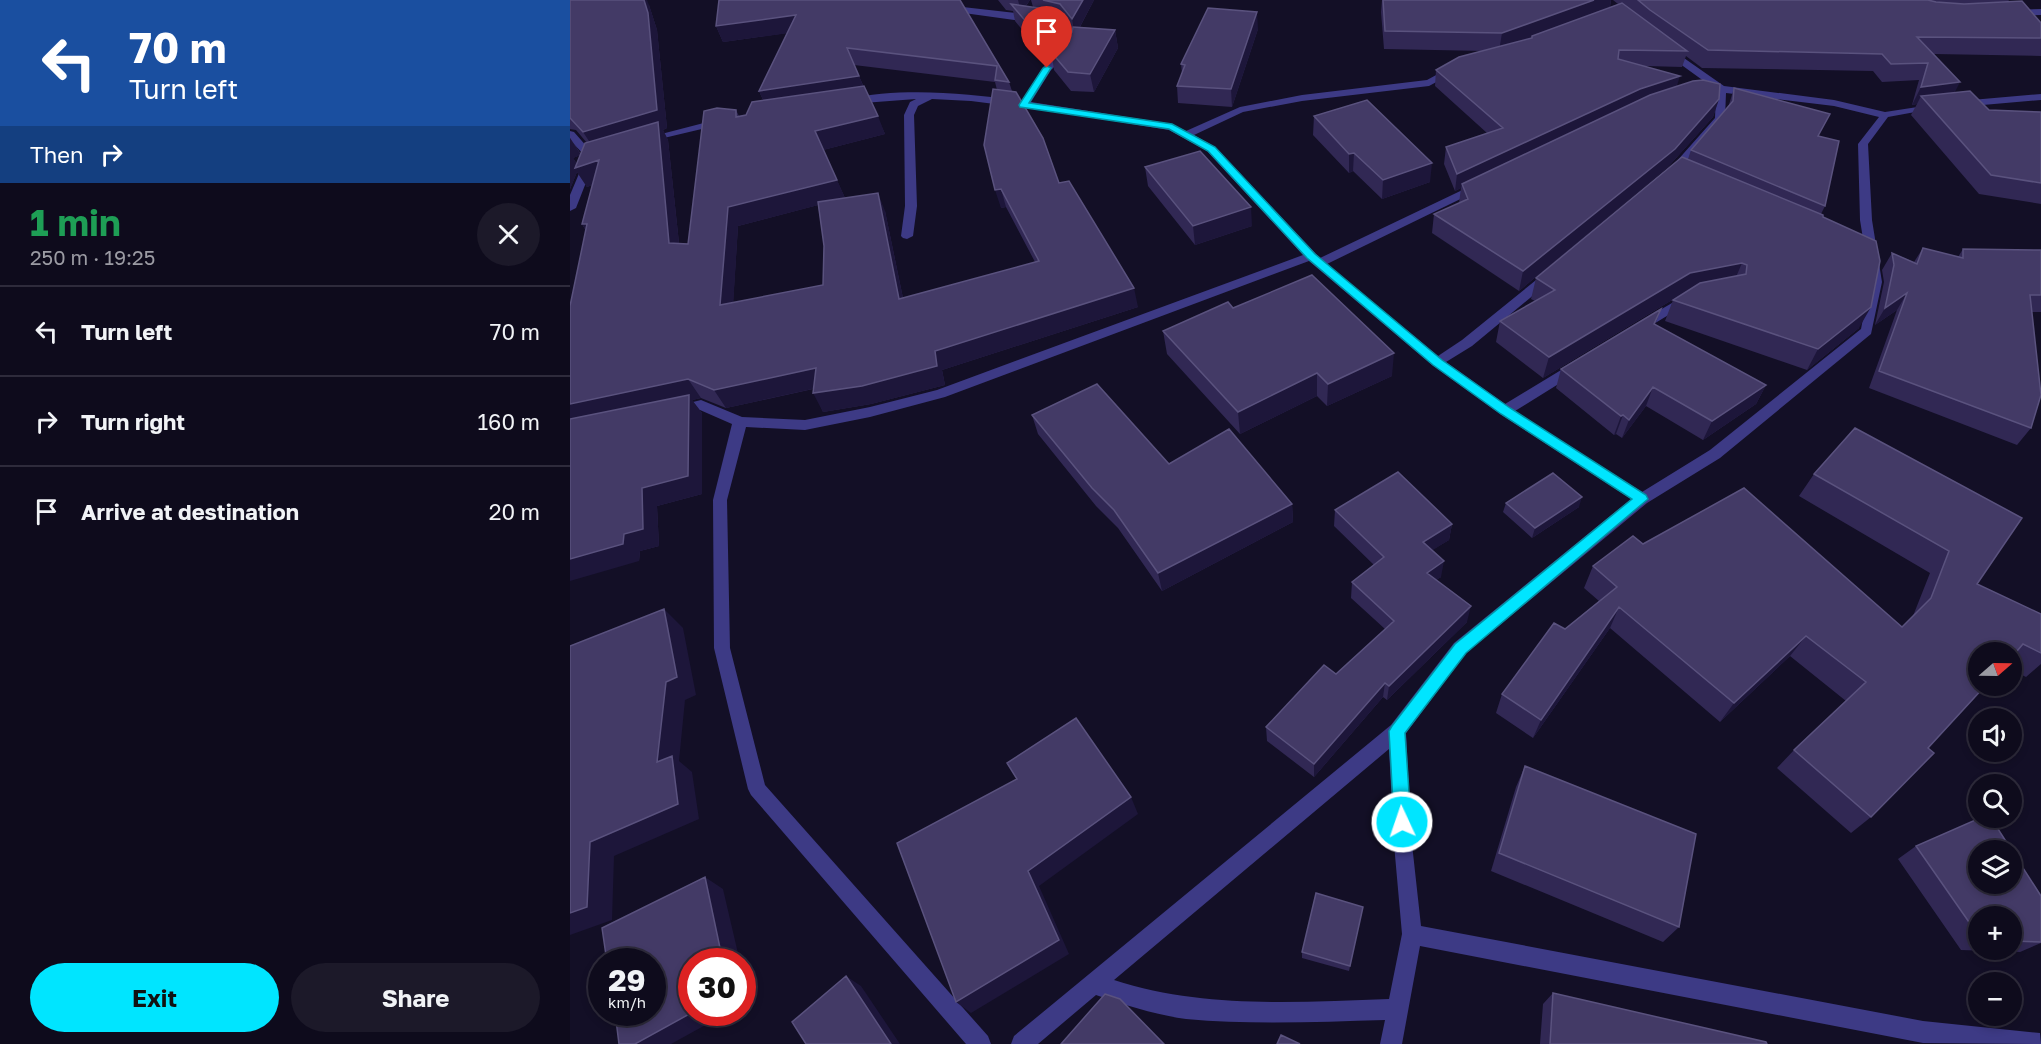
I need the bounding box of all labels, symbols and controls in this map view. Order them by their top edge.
pin [1021,6,1072,68]
icon: arrive [1030,15,1063,48]
text: 70 m [129,22,226,72]
icon: left [30,24,108,102]
text: Turn left [129,73,238,105]
icon: right [95,138,128,171]
text: Then [30,141,83,168]
text: 1 min [30,201,121,244]
button: close [477,203,540,266]
text: 250 m · 19:25 [30,245,155,269]
icon: left [30,315,63,348]
text: Turn left [81,318,172,345]
text: 70 m [490,318,540,345]
icon: right [30,405,63,438]
text: Turn right [81,408,185,435]
text: 160 m [477,408,540,435]
icon: arrive [30,495,63,528]
text: Arrive at destination [81,498,299,525]
text: 20 m [489,498,540,525]
north arrow [1968,642,2022,696]
map controls [1968,642,2022,1026]
button: sound [1968,708,2022,762]
button: search [1968,774,2022,828]
position arrow [1370,790,1434,854]
button: layers [1968,840,2022,894]
button: + [1968,906,2022,960]
speed limit sign: 30 [678,948,756,1026]
text: 29 [608,962,646,998]
button: Exit [30,963,279,1032]
button: Share [291,963,540,1032]
button: − [1968,972,2022,1026]
text: km/h [608,993,646,1011]

